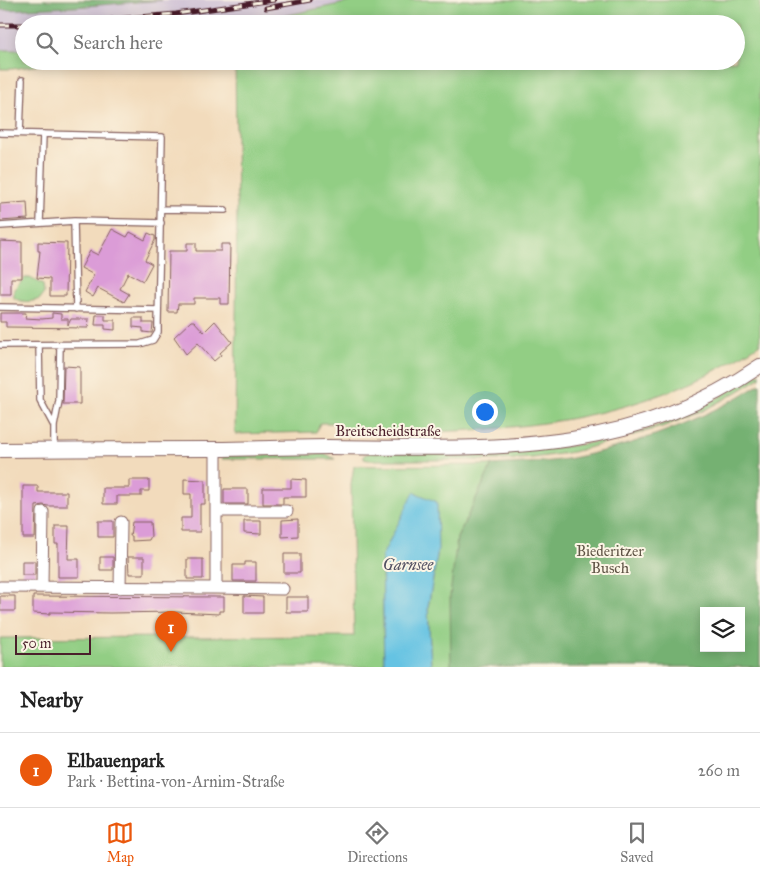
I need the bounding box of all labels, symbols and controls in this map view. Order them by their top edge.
search box [15,15,745,70]
icon: search [33,29,61,57]
text: Search here [73,31,163,54]
your location [472,399,498,425]
street label: Breitscheidstraße [335,422,441,440]
park label: Biederitzer Busch [576,542,644,577]
water label: Garnsee [383,555,434,574]
map controls [700,607,745,652]
button: layers [700,607,745,652]
pin: 1 [155,611,187,652]
scale bar [15,632,91,655]
text: 50 m [22,635,51,652]
text: Nearby [20,687,83,713]
text: Elbauenpark [67,749,165,772]
text: 1 [33,761,39,780]
text: 260 m [698,761,740,780]
text: Park · Bettina-von-Arnim-Straße [67,772,285,791]
tab: Map [106,819,134,866]
tab: Directions [347,819,408,866]
tab: Saved [620,819,654,866]

